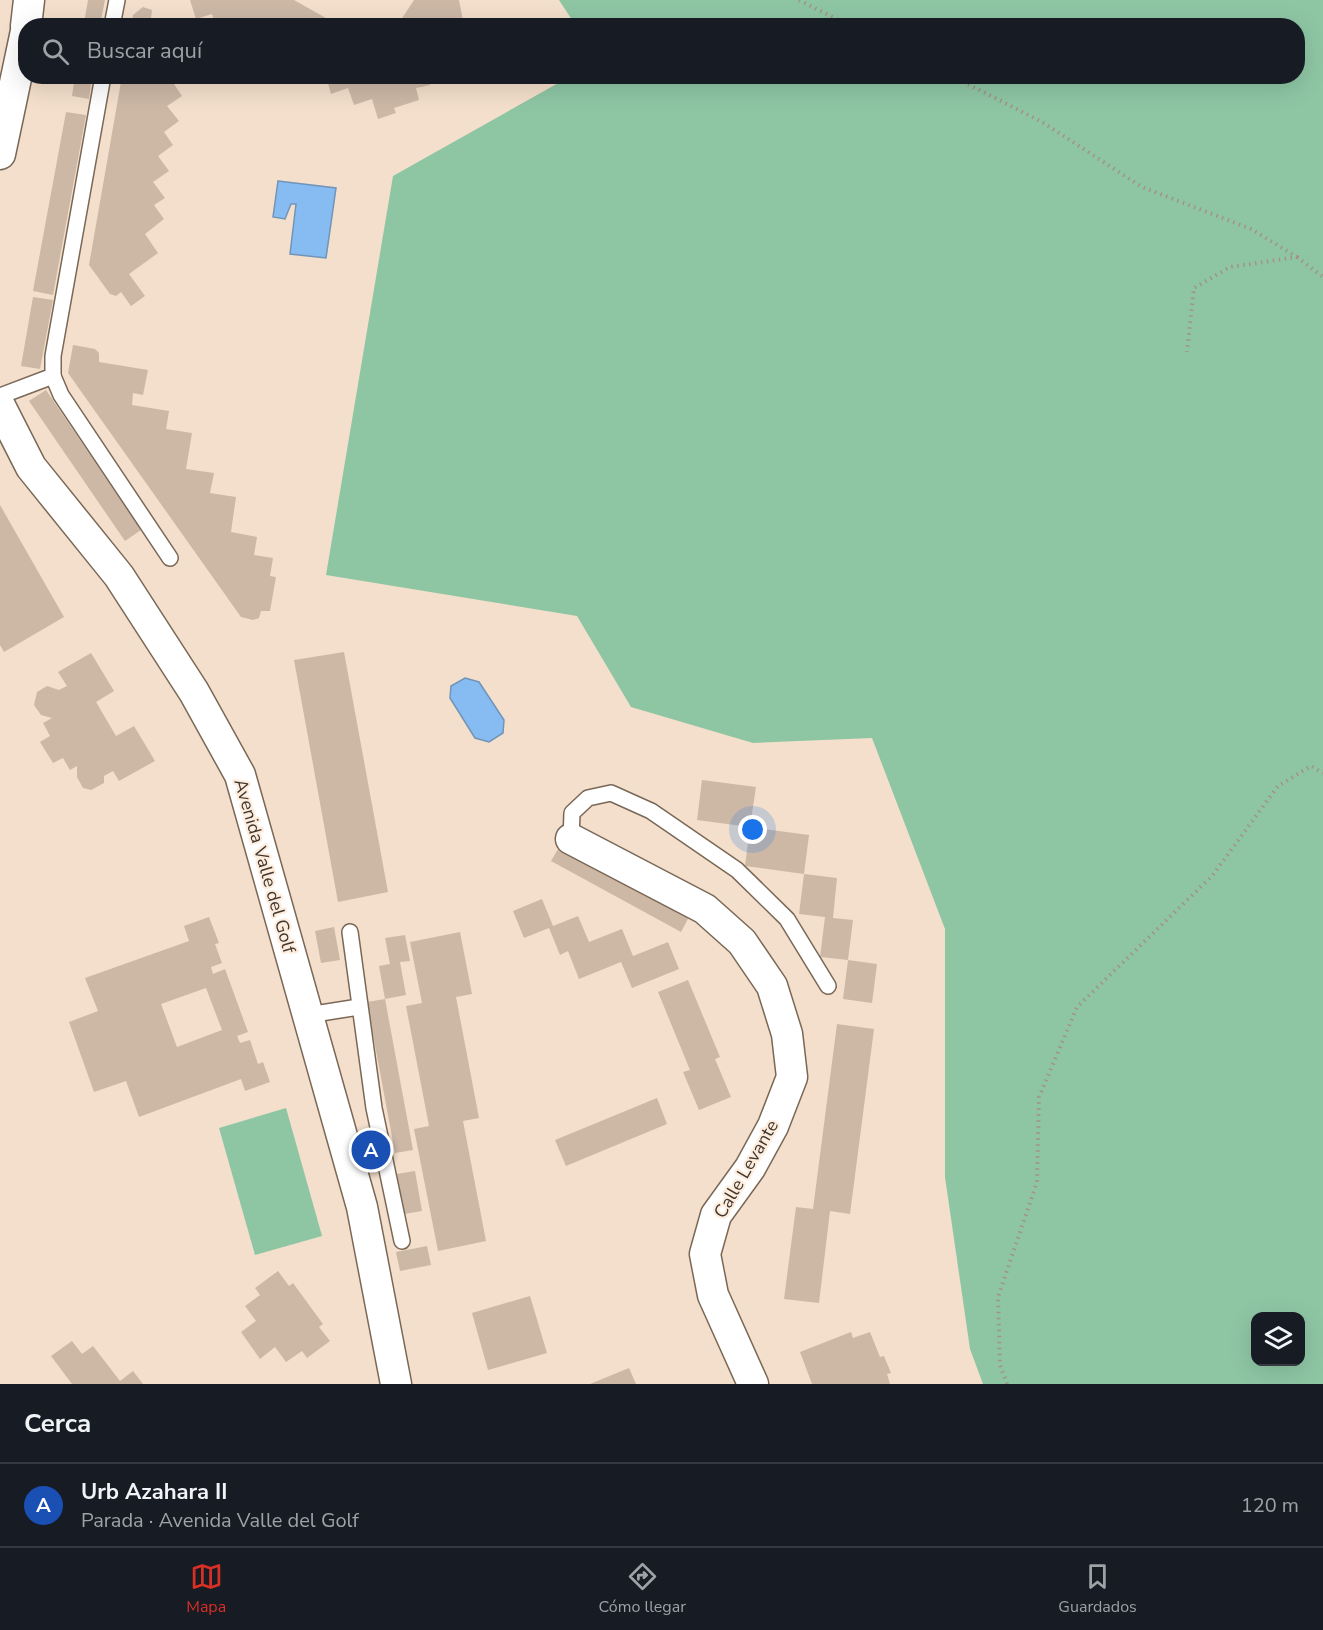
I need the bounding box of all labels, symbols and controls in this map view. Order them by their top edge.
search box [18,18,1305,84]
icon: search [39,35,72,68]
text: Buscar aquí [87,36,202,66]
street label: Avenida Valle del Golf [229,776,302,957]
your location [738,815,767,844]
street label: Calle Levante [708,1115,784,1223]
pin: A [352,1128,391,1172]
map controls [1251,1312,1305,1366]
button: layers [1251,1312,1305,1366]
text: Cerca [24,1406,91,1441]
text: Urb Azahara II [81,1477,227,1507]
text: A [36,1492,51,1519]
text: 120 m [1241,1492,1299,1519]
text: Parada · Avenida Valle del Golf [81,1507,359,1534]
tab: Mapa [186,1560,226,1618]
tab: Cómo llegar [599,1560,686,1618]
tab: Guardados [1058,1560,1137,1618]

